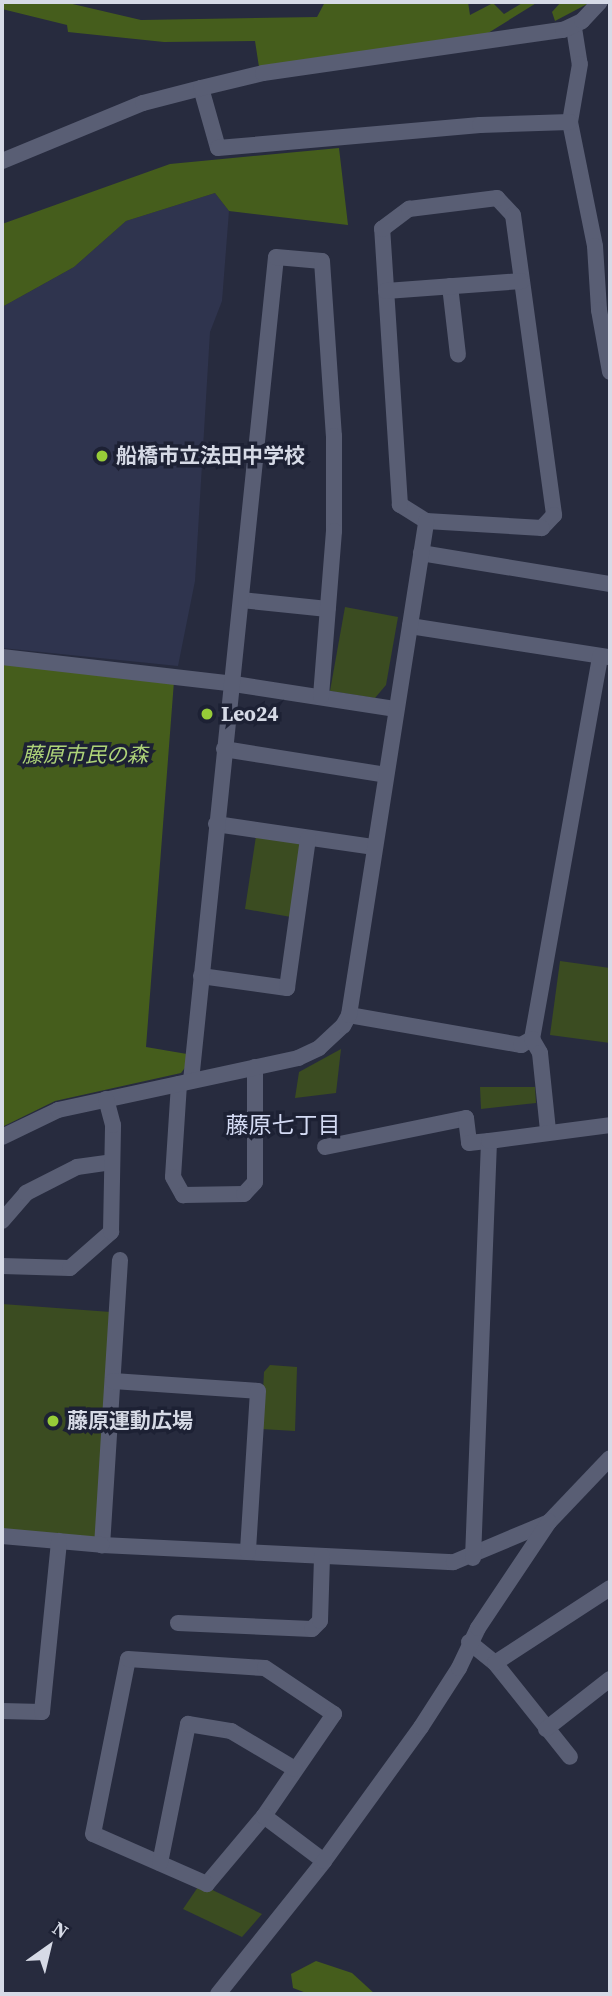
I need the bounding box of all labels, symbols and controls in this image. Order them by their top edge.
place label: 船橋市立法田中学校 [116,443,305,469]
marker: 船橋市立法田中学校 [94,448,110,464]
place label: Leo24 [221,701,279,727]
marker: Leo24 [199,706,215,722]
park label: 藤原市民の森 [22,742,148,768]
district label: 藤原七丁目 [226,1111,340,1139]
place label: 藤原運動広場 [67,1408,193,1434]
marker: 藤原運動広場 [45,1413,61,1429]
north arrow [14,1912,84,1982]
text: N [48,1915,74,1944]

